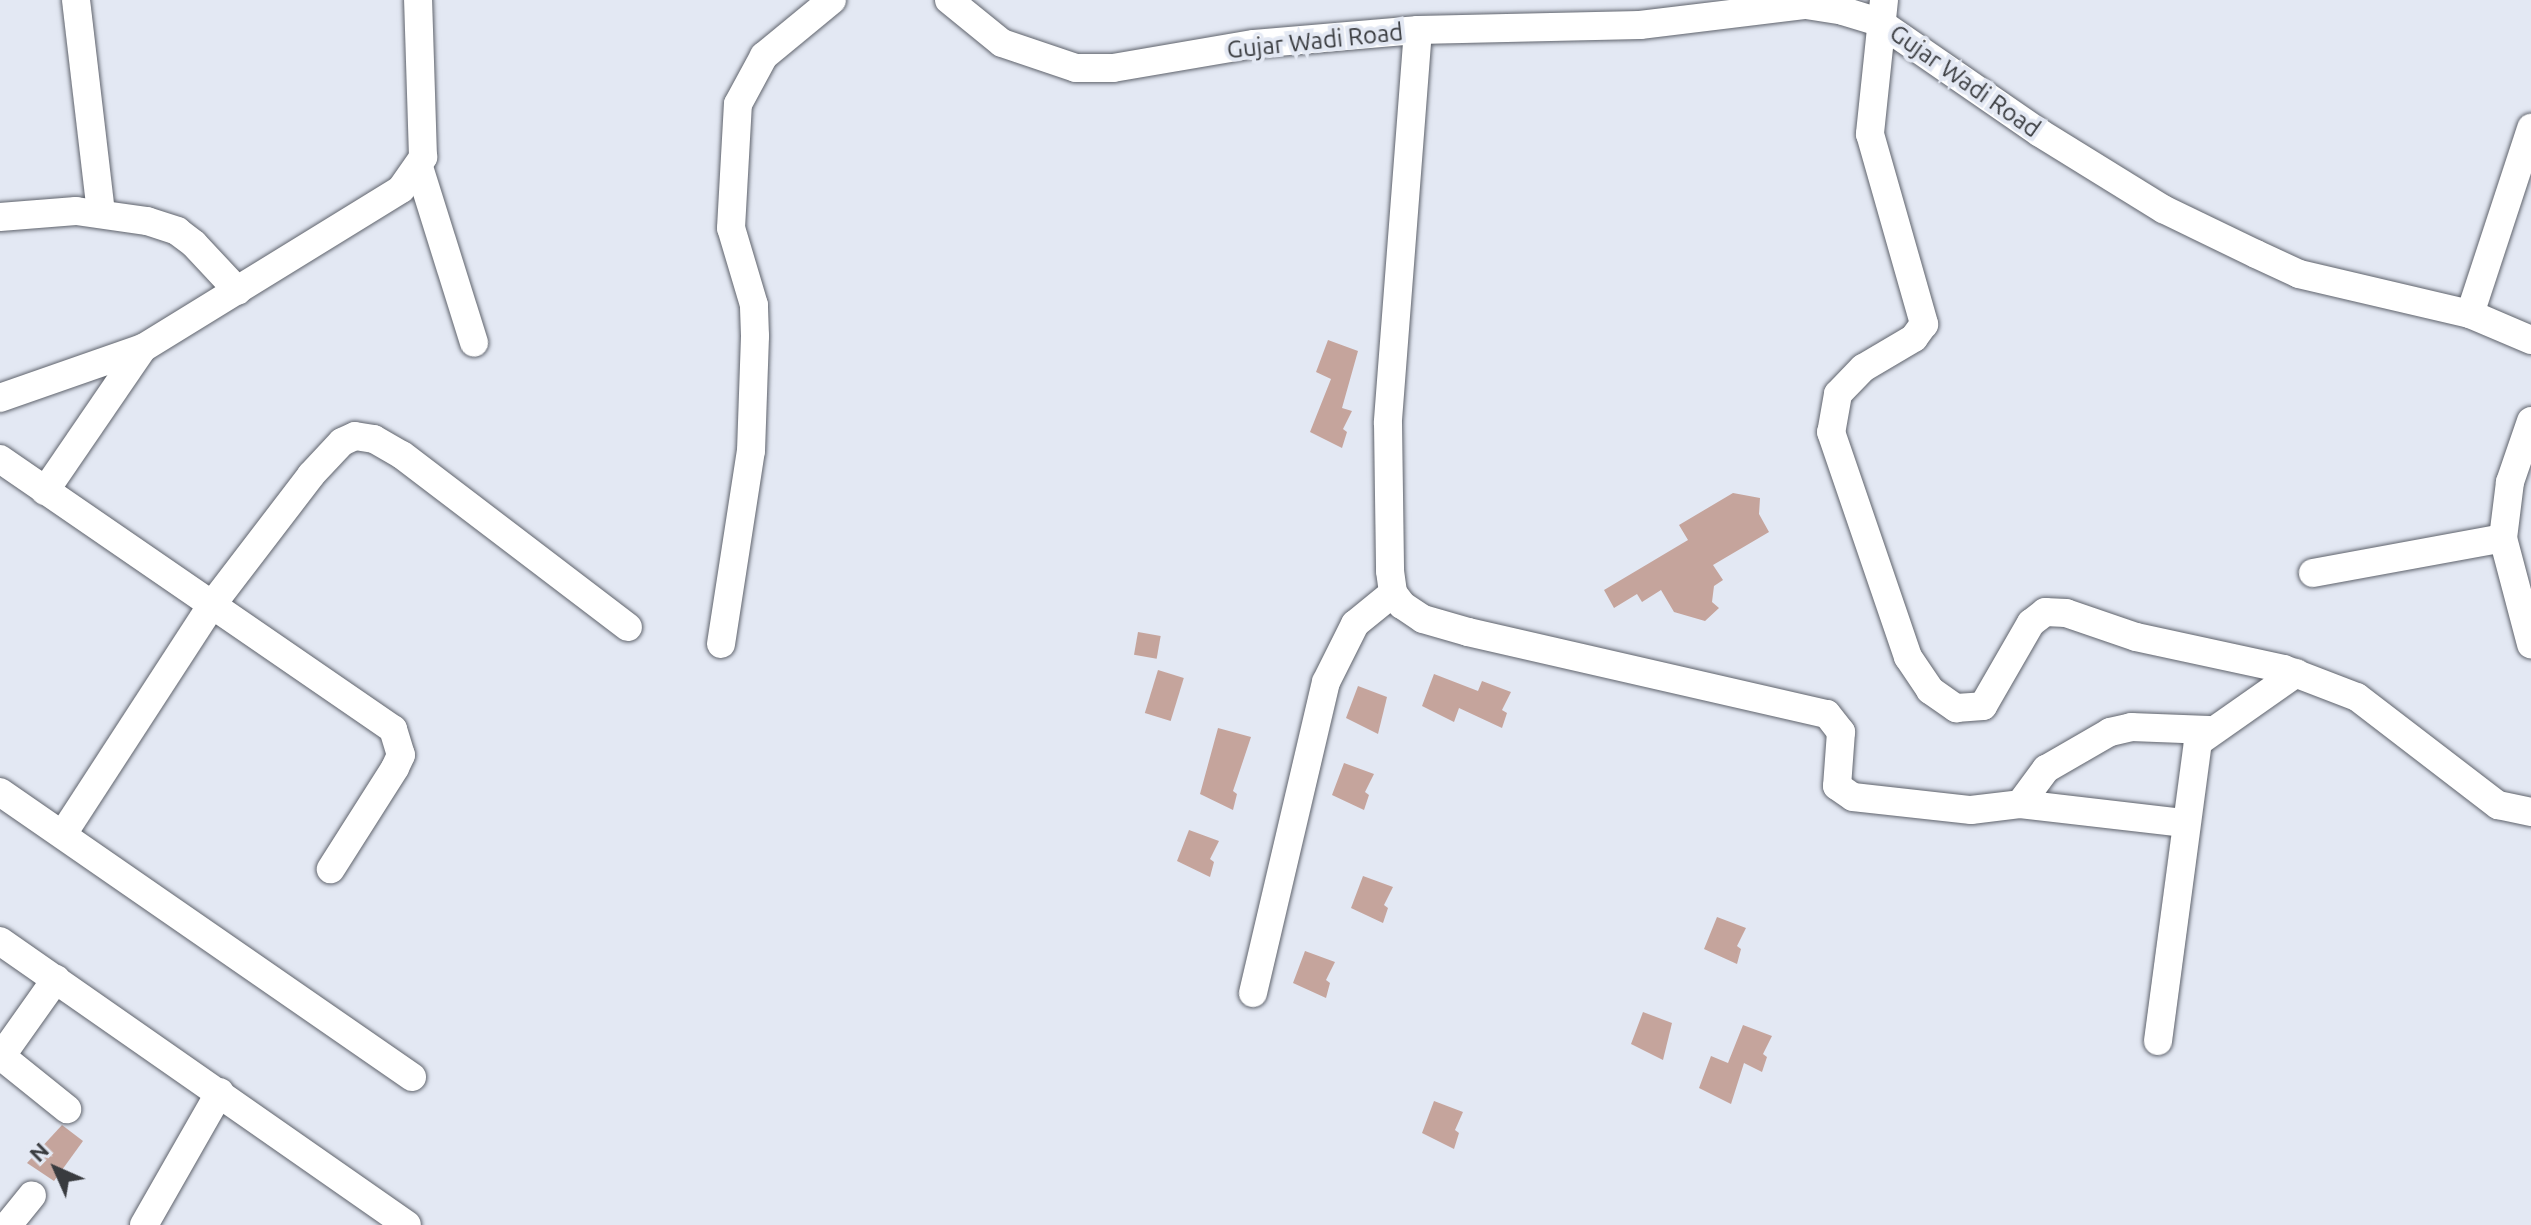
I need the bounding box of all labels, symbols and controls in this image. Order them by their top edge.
street label: Gujar Wadi Road [1225,17,1405,65]
street label: Gujar Wadi Road [1884,18,2046,144]
north arrow [16,1129,96,1209]
text: N [24,1137,53,1166]

